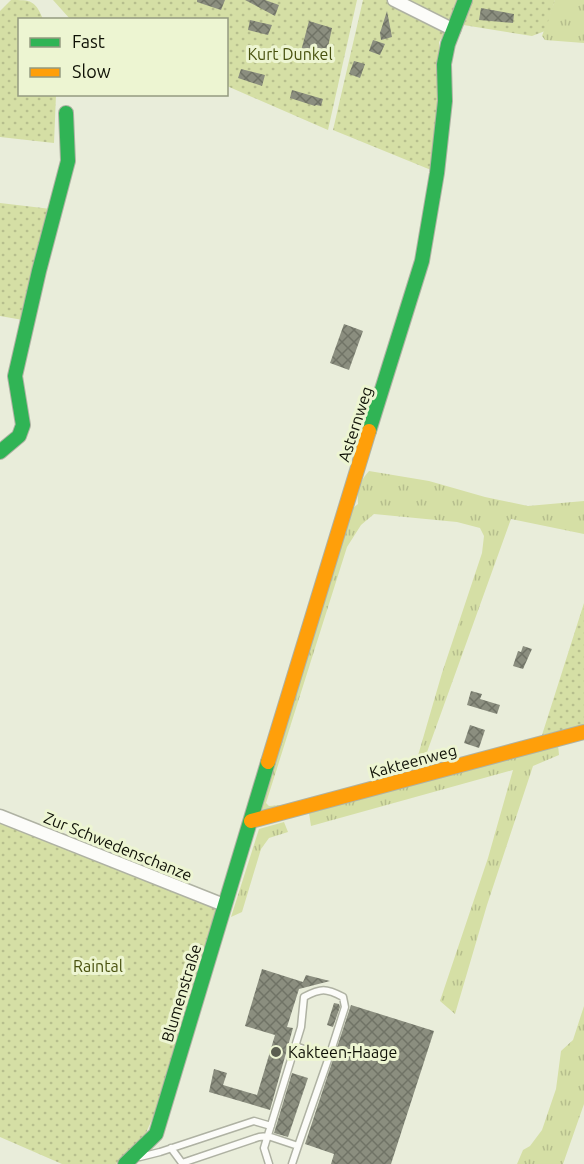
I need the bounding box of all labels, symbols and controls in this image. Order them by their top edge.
legend [18,18,228,96]
text: Fast [72,31,105,51]
park label: Kurt Dunkel [247,45,333,63]
text: Slow [72,61,111,81]
street label: Asternweg [334,384,376,464]
street label: Kakteenweg [367,741,459,781]
street label: Zur Schwedenschanze [41,808,195,884]
street label: Blumenstraße [158,942,204,1044]
park label: Raintal [73,957,123,975]
place label: Kakteen-Haage [288,1043,397,1061]
marker: Kakteen-Haage [269,1045,283,1059]

